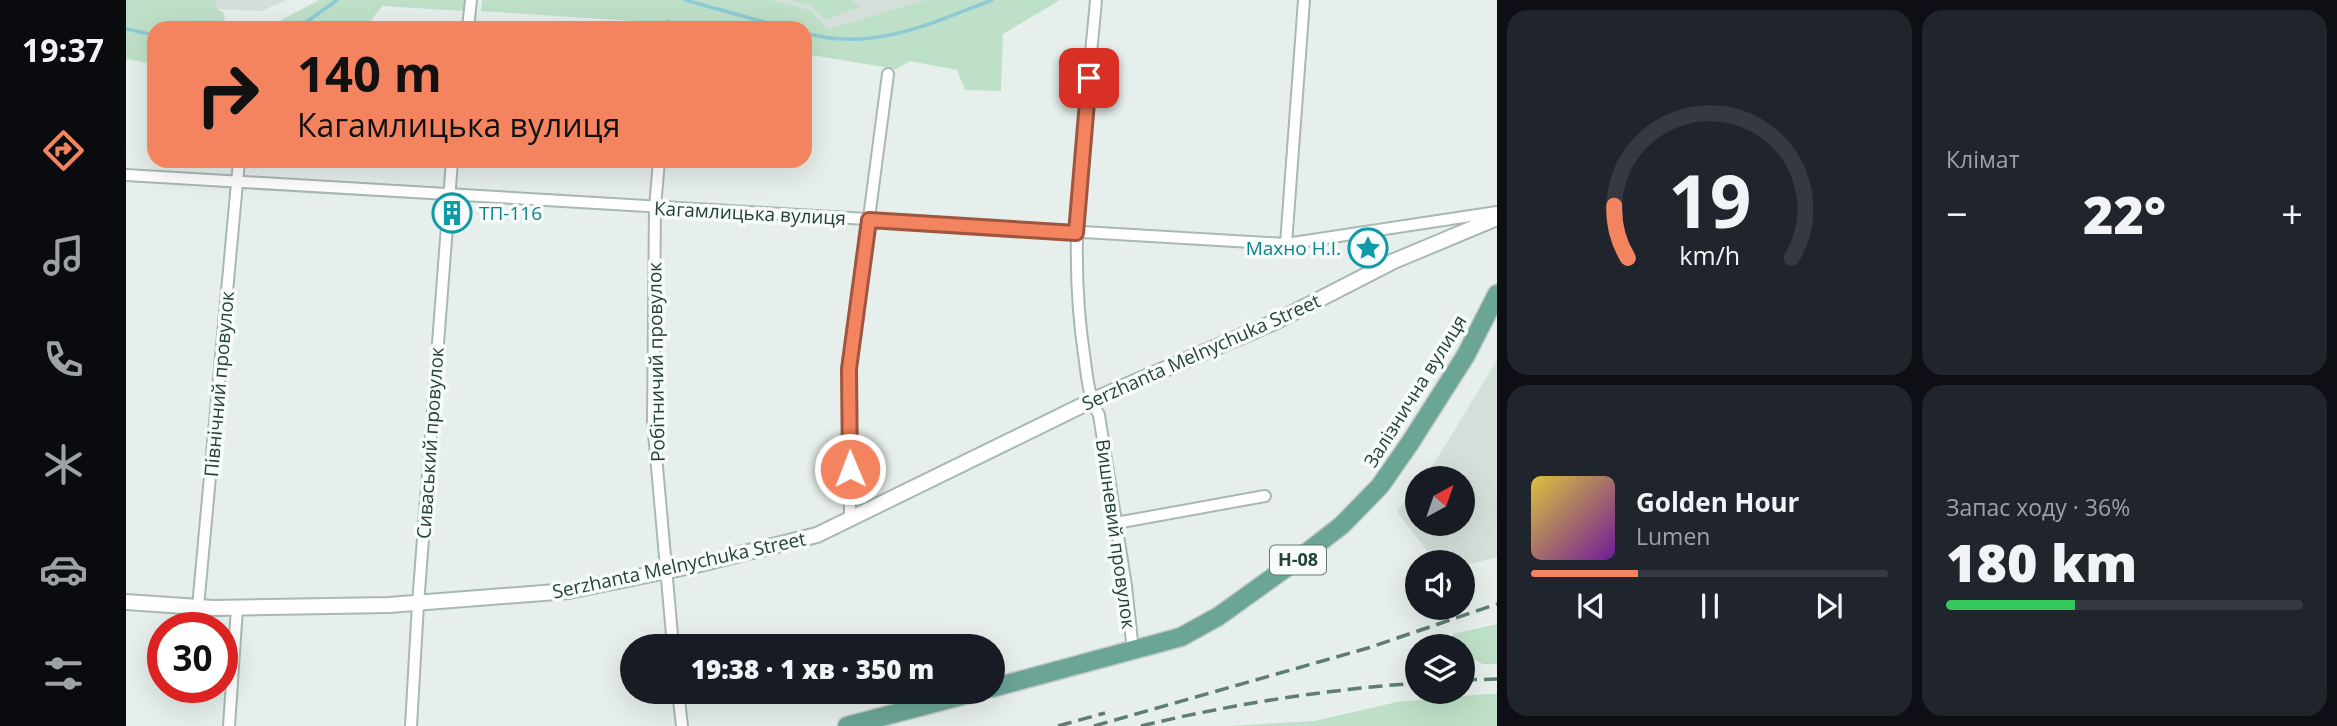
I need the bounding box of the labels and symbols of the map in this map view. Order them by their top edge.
pin [1059,48,1119,108]
building icon: ТП-116 [431,192,473,234]
street label: Кагамлицька вулиця [653,195,847,231]
place label: ТП-116 [479,200,542,226]
place icon: Махно Н.І. [1347,227,1389,269]
place label: Махно Н.І. [1246,235,1341,261]
street label: Робітничий провулок [641,262,671,462]
street label: Serzhanta Melnychuka Street [1078,287,1325,416]
street label: Північний провулок [198,290,240,478]
street label: Залізнична вулиця [1357,310,1473,472]
street label: Сиваський провулок [410,346,450,540]
position arrow [813,432,887,506]
street label: Вишневий провулок [1090,437,1142,631]
north arrow [1405,466,1475,536]
street label: Serzhanta Melnychuka Street [550,525,808,605]
road number: Н-08 [1270,546,1326,574]
speed limit sign: 30 [147,612,238,703]

